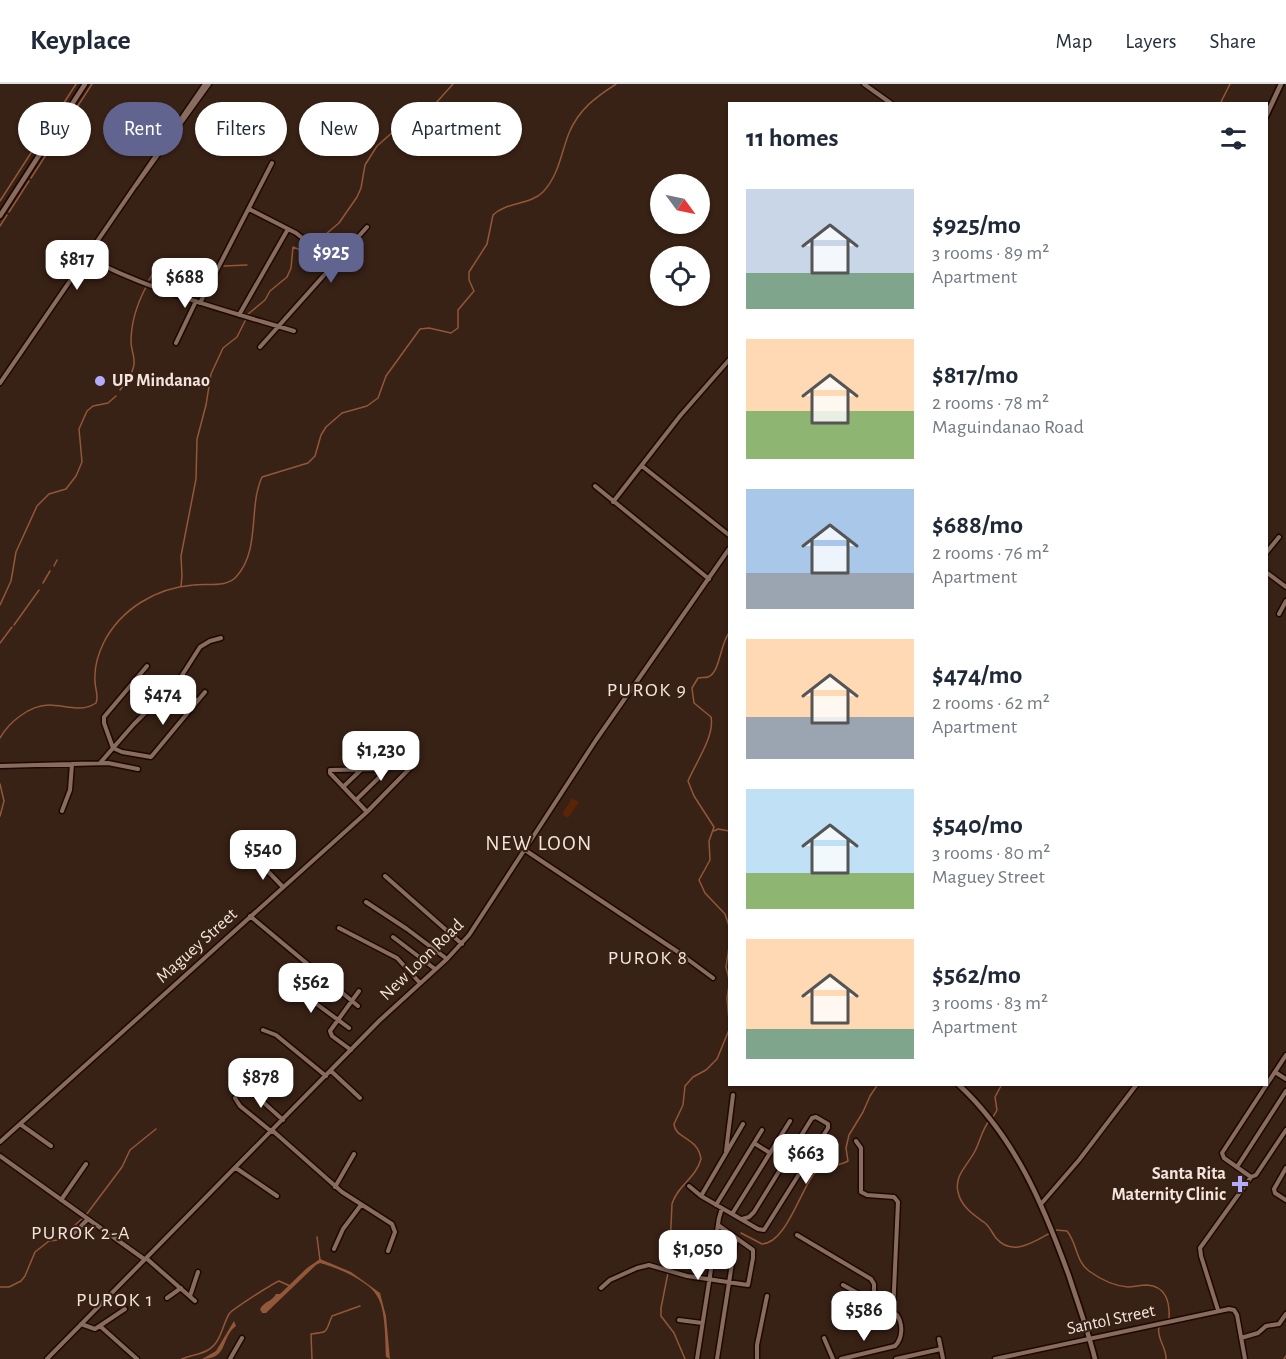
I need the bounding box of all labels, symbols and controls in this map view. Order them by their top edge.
text: Keyplace [30,27,131,55]
text: Map [1056,31,1092,52]
text: Layers [1125,31,1176,52]
text: Share [1209,31,1256,52]
chip: Buy [18,102,91,156]
chip: Rent [103,102,183,156]
chip: Filters [195,102,287,156]
chip: New [299,102,379,156]
chip: Apartment [391,102,522,156]
icon: filters [1217,122,1250,155]
text: 11 homes [746,125,838,151]
north arrow [650,174,710,234]
map controls [650,174,710,306]
text: $925/mo [932,212,1021,238]
icon: home [794,213,866,285]
pin: $925 [295,233,367,284]
pin: $817 [41,240,113,291]
text: $925 [313,242,349,262]
text: 3 rooms · 89 m² [932,243,1049,263]
button: locate [650,246,710,306]
text: $817 [60,249,94,269]
pin: $688 [149,258,221,309]
text: $688 [166,267,204,287]
text: Apartment [932,267,1017,287]
text: $817/mo [932,362,1018,388]
icon: home [794,363,866,435]
place label: UP Mindanao [112,372,210,390]
marker: UP Mindanao [93,374,107,388]
text: 2 rooms · 78 m² [932,393,1049,413]
text: Maguindanao Road [932,417,1084,437]
text: $688/mo [932,512,1023,538]
icon: home [794,513,866,585]
text: 2 rooms · 76 m² [932,543,1049,563]
text: Apartment [932,567,1017,587]
text: $474/mo [932,662,1022,688]
icon: home [794,663,866,735]
pin: $474 [127,675,199,726]
district label: PUROK 9 [607,680,687,700]
text: $474 [144,684,182,704]
text: 2 rooms · 62 m² [932,693,1050,713]
text: Apartment [932,717,1017,737]
pin: $1,230 [332,731,430,782]
text: $1,230 [356,740,406,760]
text: $540/mo [932,812,1023,838]
icon: home [794,813,866,885]
pin: $540 [227,830,299,881]
district label: NEW LOON [485,833,593,854]
text: $540 [244,839,282,859]
text: 3 rooms · 80 m² [932,843,1050,863]
text: Maguey Street [932,867,1045,887]
street label: Maguey Street [153,905,241,987]
street label: New Loon Road [377,916,467,1004]
district label: PUROK 8 [608,948,688,968]
text: $562/mo [932,962,1021,988]
pin: $562 [275,963,347,1014]
icon: home [794,963,866,1035]
text: $562 [293,972,329,992]
text: 3 rooms · 83 m² [932,993,1048,1013]
text: Apartment [932,1017,1017,1037]
pin: $878 [225,1058,297,1109]
text: $878 [242,1067,280,1087]
pin: $663 [770,1134,842,1185]
text: $663 [788,1143,824,1163]
place label: Santa Rita Maternity Clinic [1111,1165,1226,1204]
marker: Santa Rita Maternity Clinic [1231,1175,1249,1193]
district label: PUROK 2-A [31,1223,131,1243]
pin: $1,050 [649,1230,747,1281]
text: $1,050 [673,1239,723,1259]
district label: PUROK 1 [76,1290,154,1310]
pin: $586 [828,1291,900,1342]
text: $586 [845,1300,883,1320]
street label: Santol Street [1065,1302,1157,1338]

